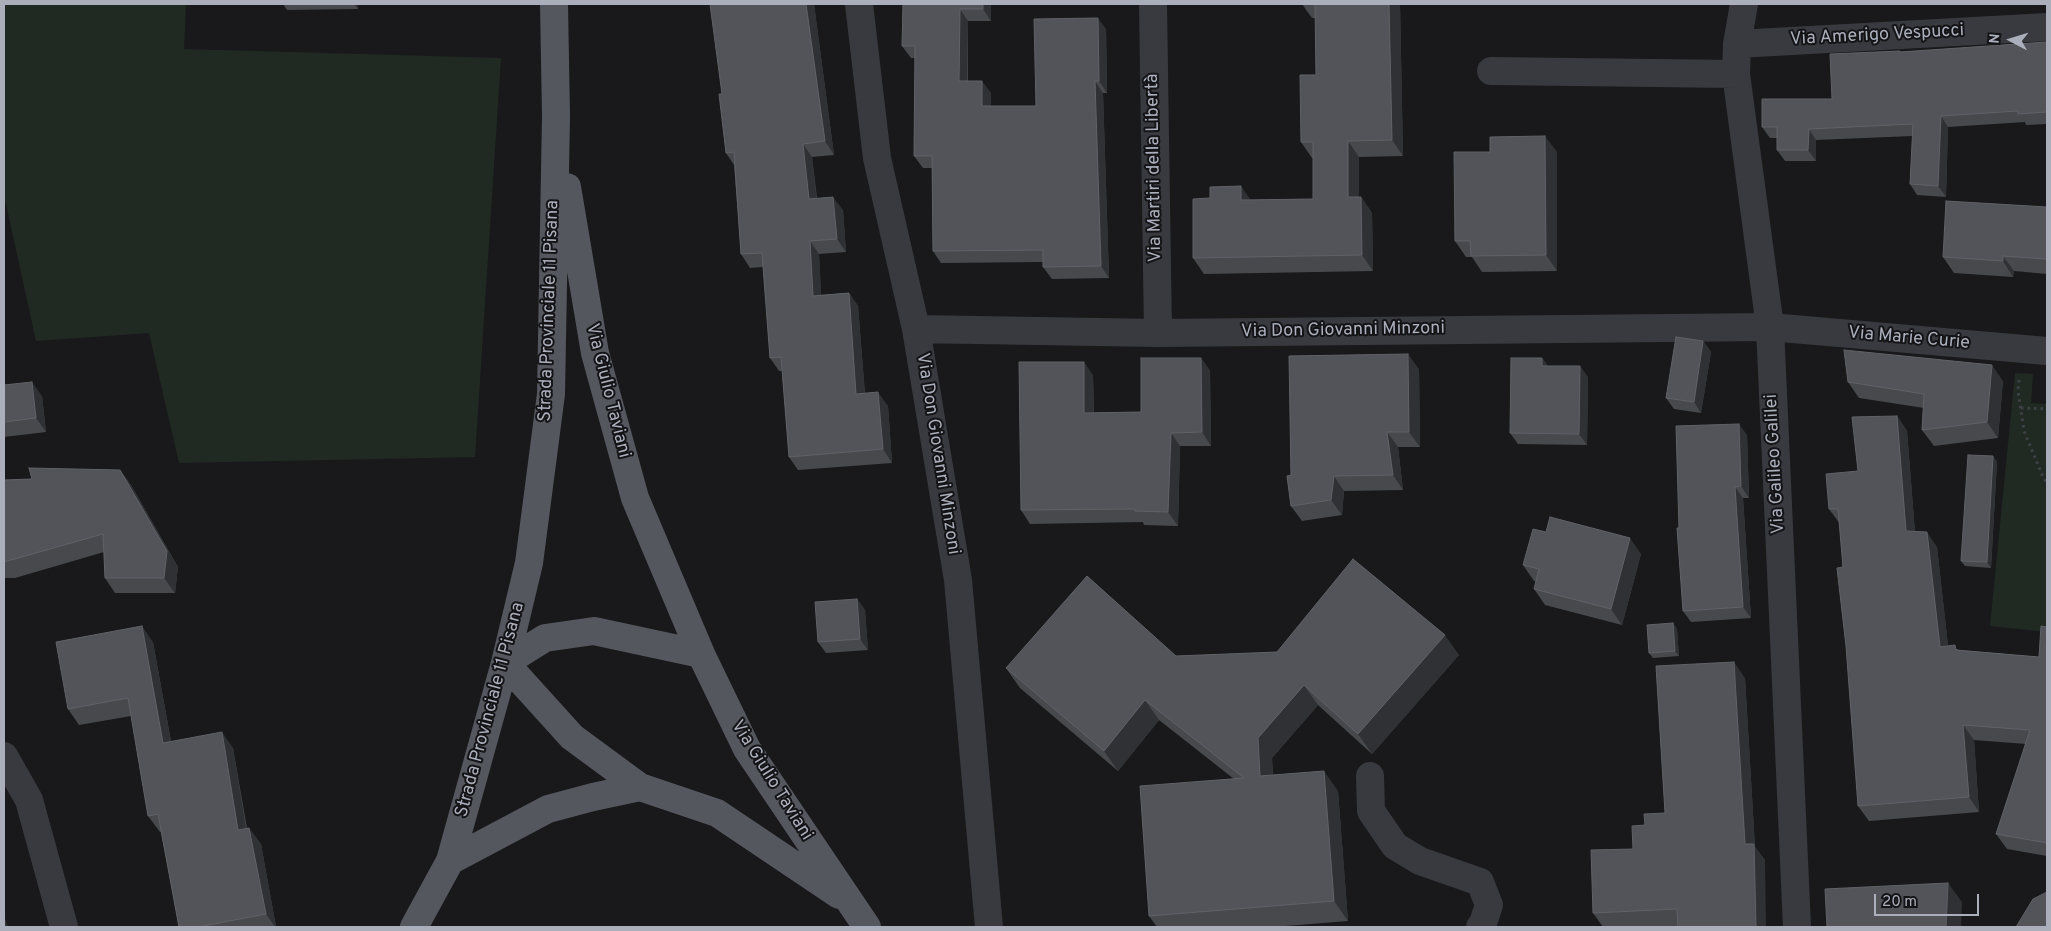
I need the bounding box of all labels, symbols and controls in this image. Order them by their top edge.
north arrow [1986,15,2036,65]
street label: Via Amerigo Vespucci [1789,21,1965,51]
text: N [1987,33,2004,44]
street label: Via Martiri della Libertà [1143,73,1167,263]
street label: Strada Provinciale 11 Pisana [535,200,565,422]
street label: Via Don Giovanni Minzoni [1241,318,1445,344]
street label: Via Giulio Taviani [580,322,634,460]
street label: Via Marie Curie [1847,323,1971,355]
street label: Via Don Giovanni Minzoni [910,352,964,556]
street label: Via Galileo Galilei [1762,393,1790,535]
street label: Strada Provinciale 11 Pisana [452,600,530,820]
street label: Via Giulio Taviani [725,717,817,845]
scale bar [1876,884,1981,916]
text: 20 m [1882,893,1917,912]

